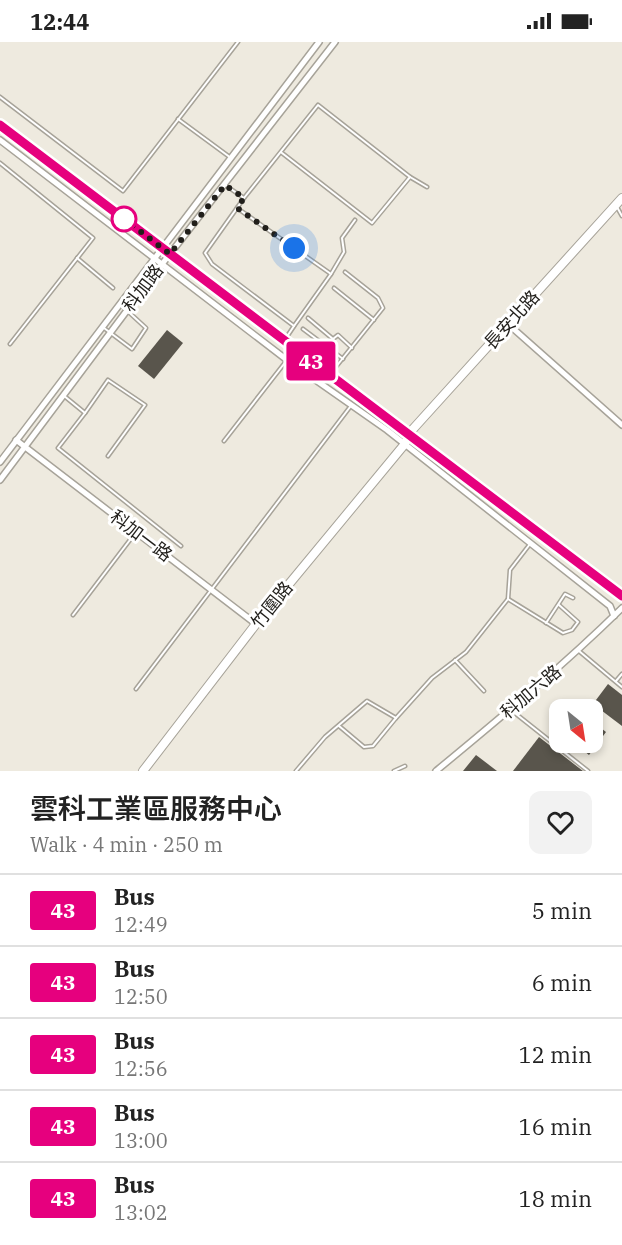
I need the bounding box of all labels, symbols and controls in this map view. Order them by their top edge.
text: 12:44 [30,7,89,36]
unlabelled marker [111,206,137,232]
your location [279,233,309,263]
street label: 科加路 [117,259,168,316]
street label: 長安北路 [479,285,544,354]
line badge: 43 [284,342,338,380]
text: 43 [298,347,324,375]
street label: 科加一路 [106,505,177,566]
street label: 竹圍路 [246,576,298,633]
street label: 科加六路 [496,660,566,724]
north arrow [549,699,603,753]
map controls [549,699,603,753]
text: 雲科工業區服務中心 [30,790,282,827]
button: heart [529,791,592,854]
text: Walk · 4 min · 250 m [30,831,223,858]
text: Bus [114,882,155,911]
text: 43 [50,896,76,924]
text: 5 min [532,896,592,925]
text: 12:49 [114,911,168,938]
text: Bus [114,954,155,983]
text: 43 [50,968,76,996]
text: 6 min [532,968,592,997]
text: 12:50 [114,983,168,1010]
text: Bus [114,1026,155,1055]
text: 43 [50,1040,76,1068]
text: 12 min [519,1040,592,1069]
text: 12:56 [114,1055,168,1082]
text: Bus [114,1098,155,1127]
text: 43 [50,1112,76,1140]
text: 16 min [519,1112,592,1141]
text: 13:00 [114,1127,168,1154]
text: Bus [114,1170,155,1199]
text: 43 [50,1184,76,1212]
text: 18 min [519,1184,592,1213]
text: 13:02 [114,1199,168,1226]

